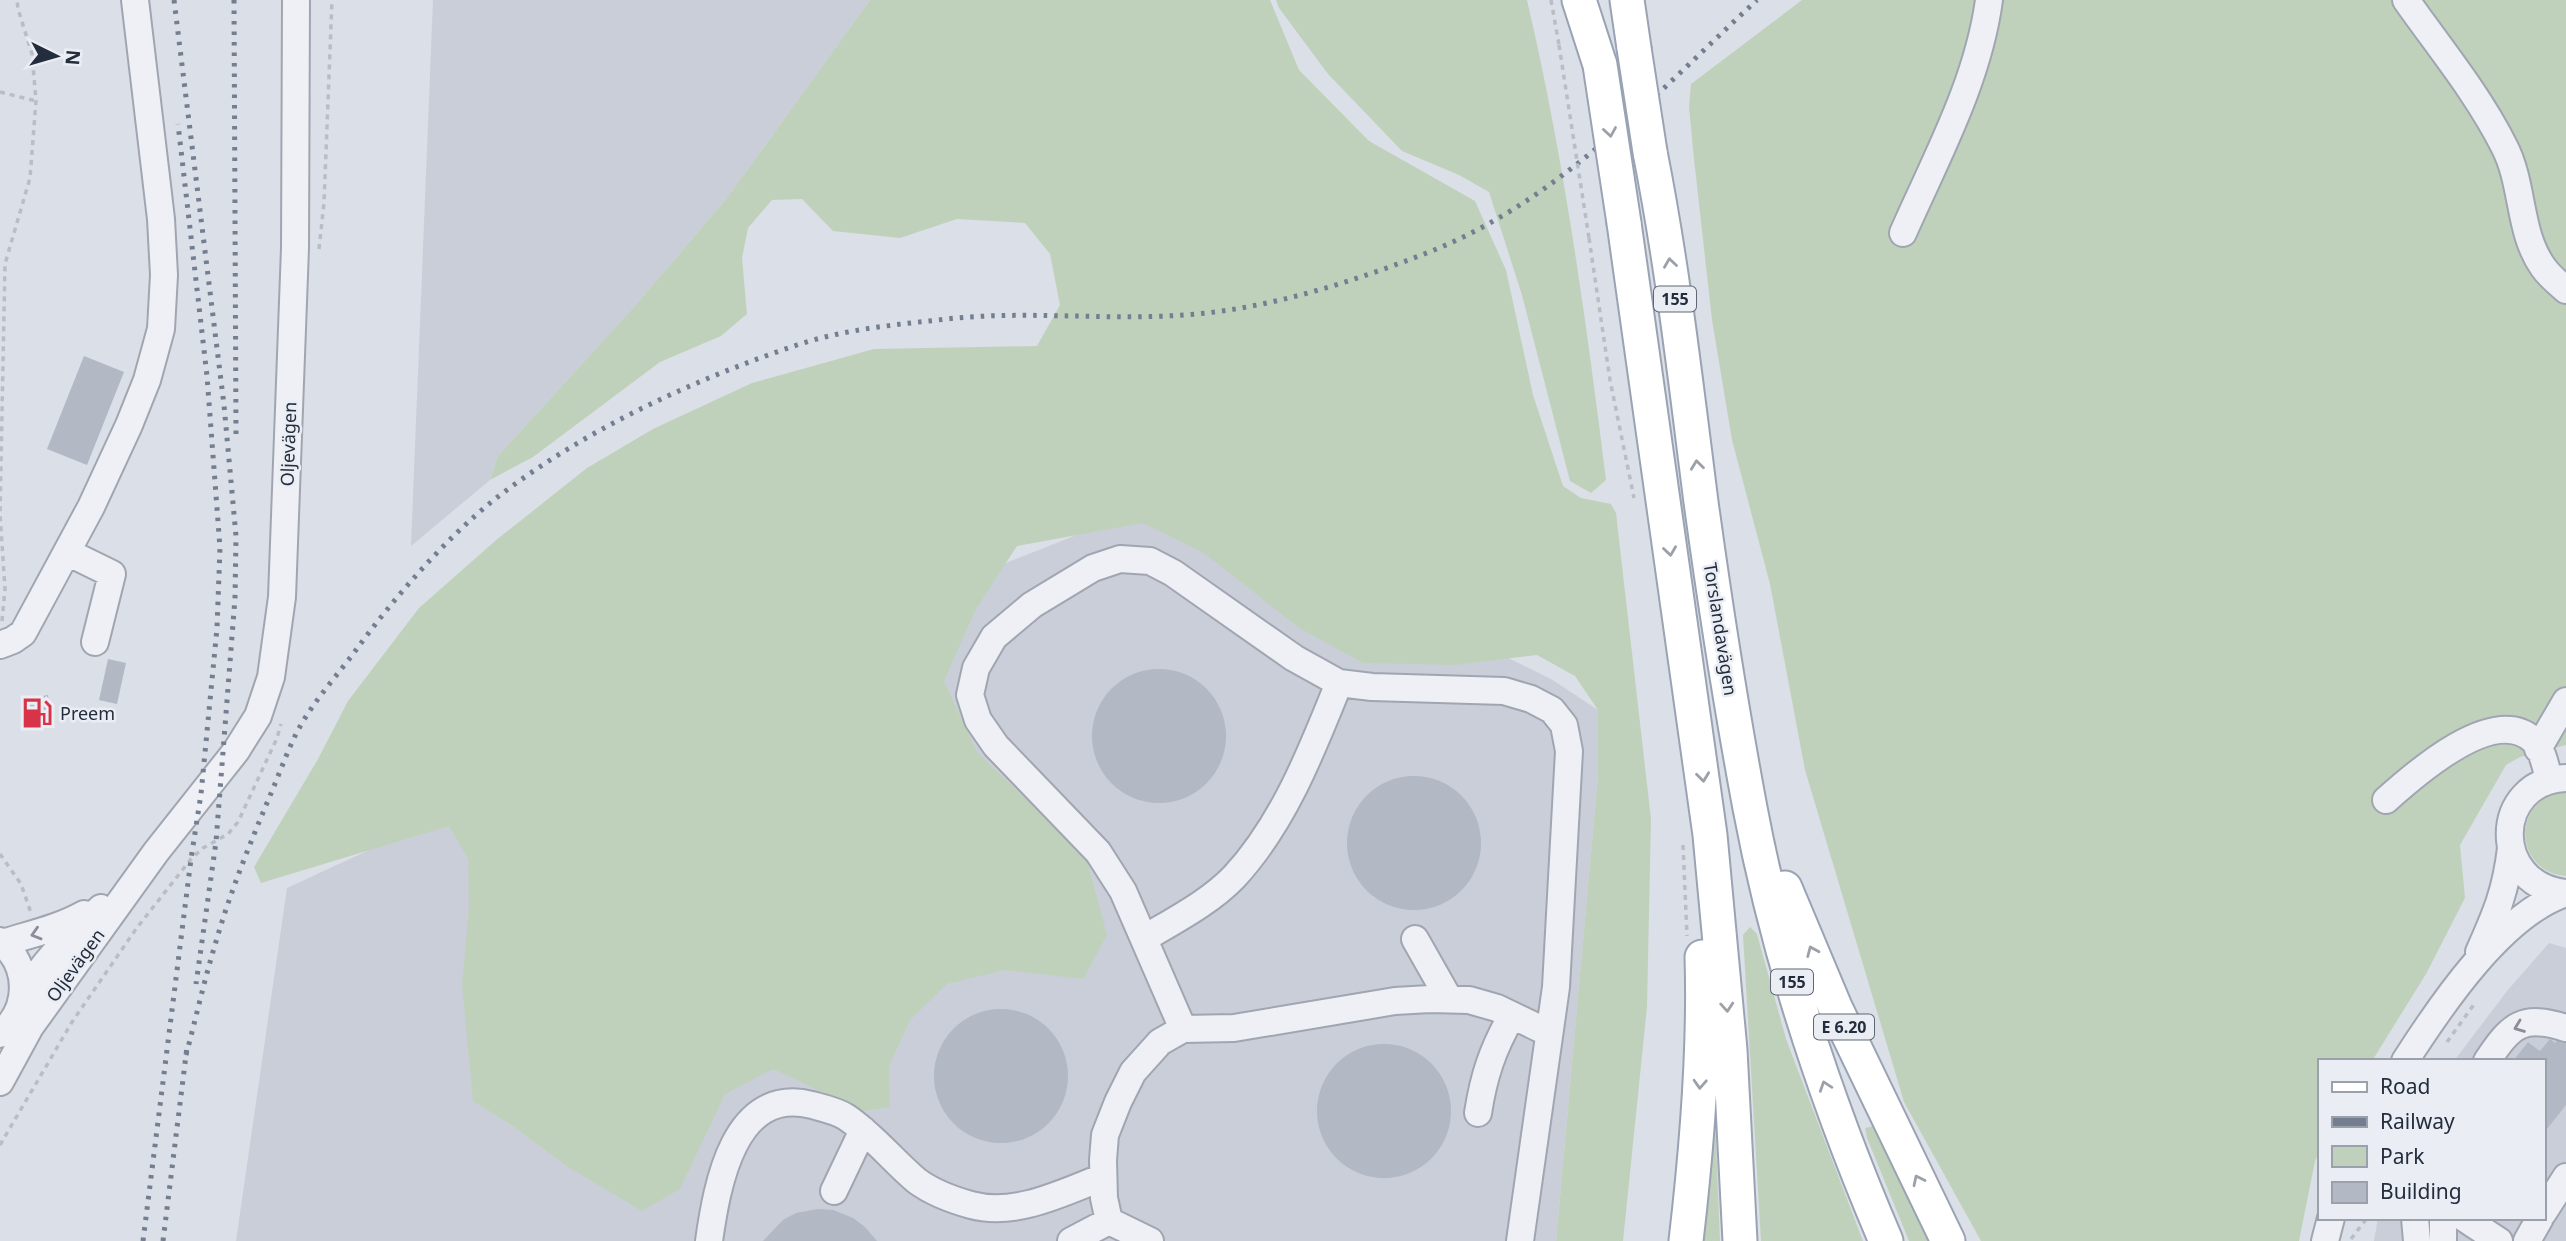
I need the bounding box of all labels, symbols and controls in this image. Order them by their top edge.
north arrow [21,21,91,91]
text: N [59,49,87,66]
one-way arrow [1602,127,1617,138]
one-way arrow [1662,258,1677,269]
road number: 155 [1654,286,1696,312]
street label: Oljevägen [275,401,301,487]
one-way arrow [1689,459,1704,471]
one-way arrow [1663,545,1678,557]
street label: Torslandavägen [1699,561,1743,697]
fuel station icon: Preem [20,696,54,730]
place label: Preem [60,701,115,725]
one-way arrow [1695,771,1710,782]
street label: Oljevägen [40,924,110,1006]
one-way arrow [30,925,42,940]
one-way arrow [1806,946,1820,958]
road number: 155 [1771,970,1813,994]
one-way arrow [1719,1002,1734,1013]
road number: E 6.20 [1814,1015,1874,1040]
one-way arrow [2514,1019,2526,1033]
legend [2318,1059,2545,1220]
text: Road [2380,1072,2430,1100]
one-way arrow [1693,1078,1708,1089]
one-way arrow [1819,1080,1833,1092]
text: Railway [2380,1107,2455,1135]
text: Park [2380,1142,2425,1170]
one-way arrow [1912,1175,1926,1187]
text: Building [2380,1177,2462,1205]

